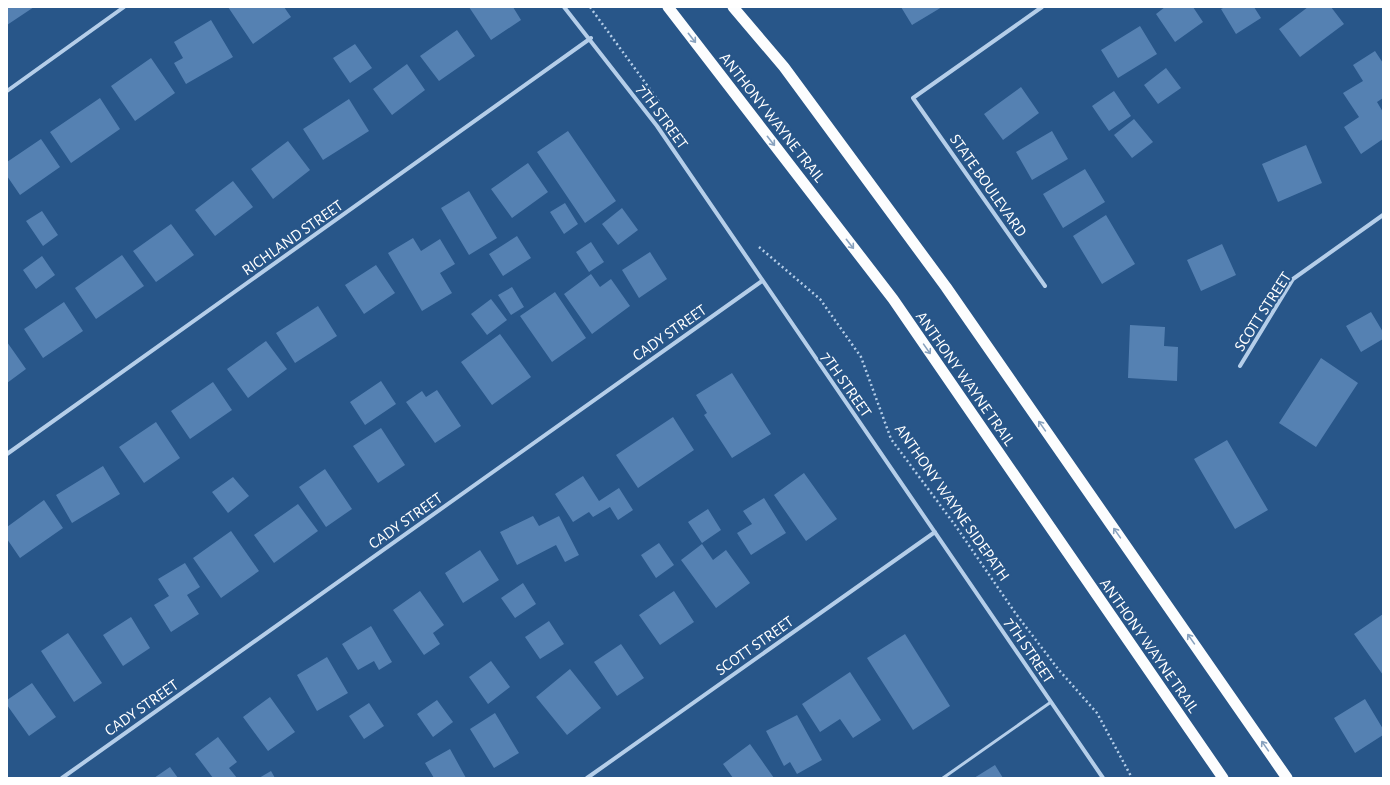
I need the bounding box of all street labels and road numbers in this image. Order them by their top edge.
street label: ANTHONY WAYNE TRAIL [717,50,828,186]
street label: 7TH STREET [634,81,691,152]
street label: STATE BOULEVARD [947,131,1029,240]
street label: RICHLAND STREET [239,197,346,279]
street label: SCOTT STREET [1231,269,1294,354]
street label: CADY STREET [630,302,709,364]
street label: ANTHONY WAYNE TRAIL [913,309,1018,449]
street label: 7TH STREET [818,349,874,420]
street label: ANTHONY WAYNE SIDEPATH [892,421,1012,584]
street label: CADY STREET [366,490,445,552]
street label: ANTHONY WAYNE TRAIL [1097,576,1202,716]
street label: SCOTT STREET [713,613,797,678]
street label: 7TH STREET [1001,615,1057,686]
street label: CADY STREET [102,677,181,739]

